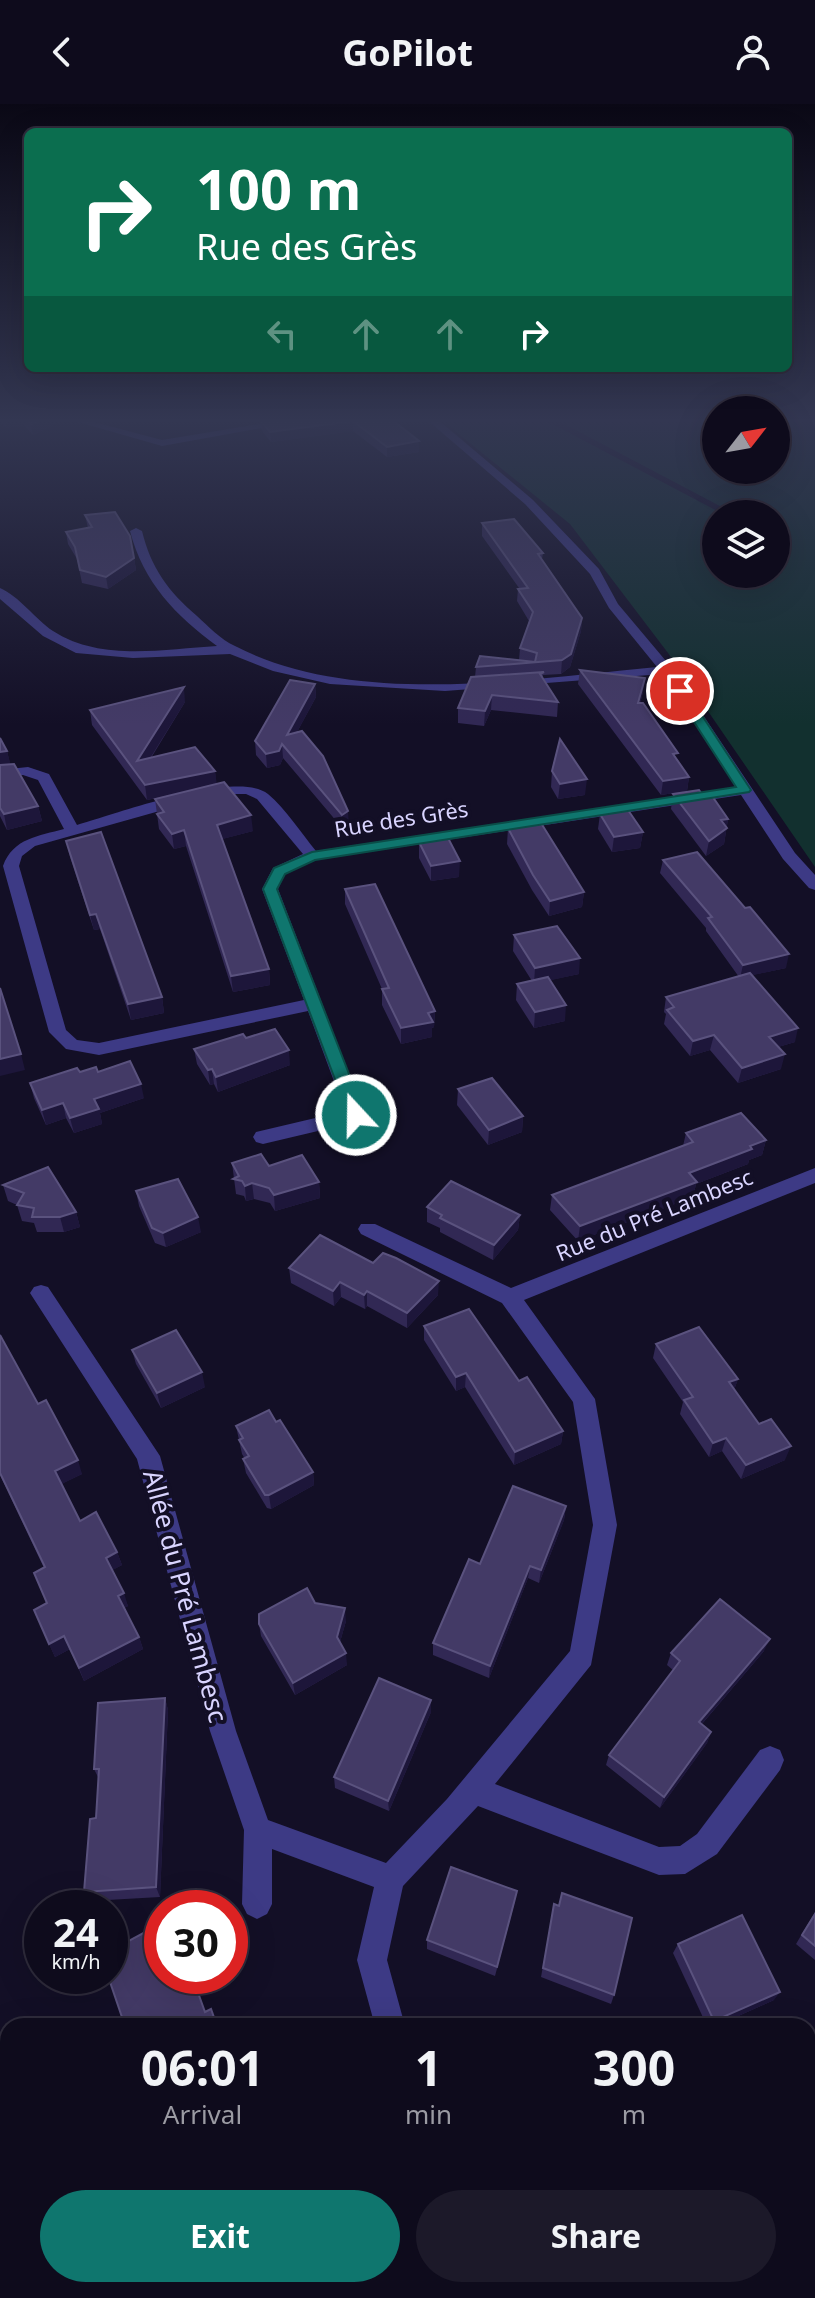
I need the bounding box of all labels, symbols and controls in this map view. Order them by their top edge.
text: GoPilot [342,28,473,77]
icon: back [40,30,84,74]
icon: person [731,30,775,74]
text: 100 m [196,150,361,226]
icon: right [64,160,168,264]
text: Rue des Grès [196,222,417,271]
icon: left [260,312,304,356]
icon: ahead [344,312,388,356]
icon: ahead [428,312,472,356]
icon: right [512,312,556,356]
north arrow [702,396,790,484]
map controls [702,396,790,588]
button: layers [702,500,790,588]
pin [646,657,714,725]
icon: arrive [658,669,702,713]
street label: Rue des Grès [332,793,470,843]
position arrow [314,1073,398,1157]
street label: Rue du Pré Lambesc [551,1161,757,1267]
street label: Allée du Pré Lambesc [135,1466,237,1726]
speed limit sign: 30 [144,1890,248,1994]
text: 24 [53,1904,99,1959]
text: km/h [51,1948,101,1975]
text: 06:01 [141,2035,264,2100]
text: 1 [415,2035,442,2100]
text: 300 [593,2035,675,2100]
text: Arrival [163,2096,242,2132]
text: min [405,2096,452,2132]
text: m [622,2096,646,2132]
button: Exit [40,2190,400,2282]
button: Share [416,2190,776,2282]

